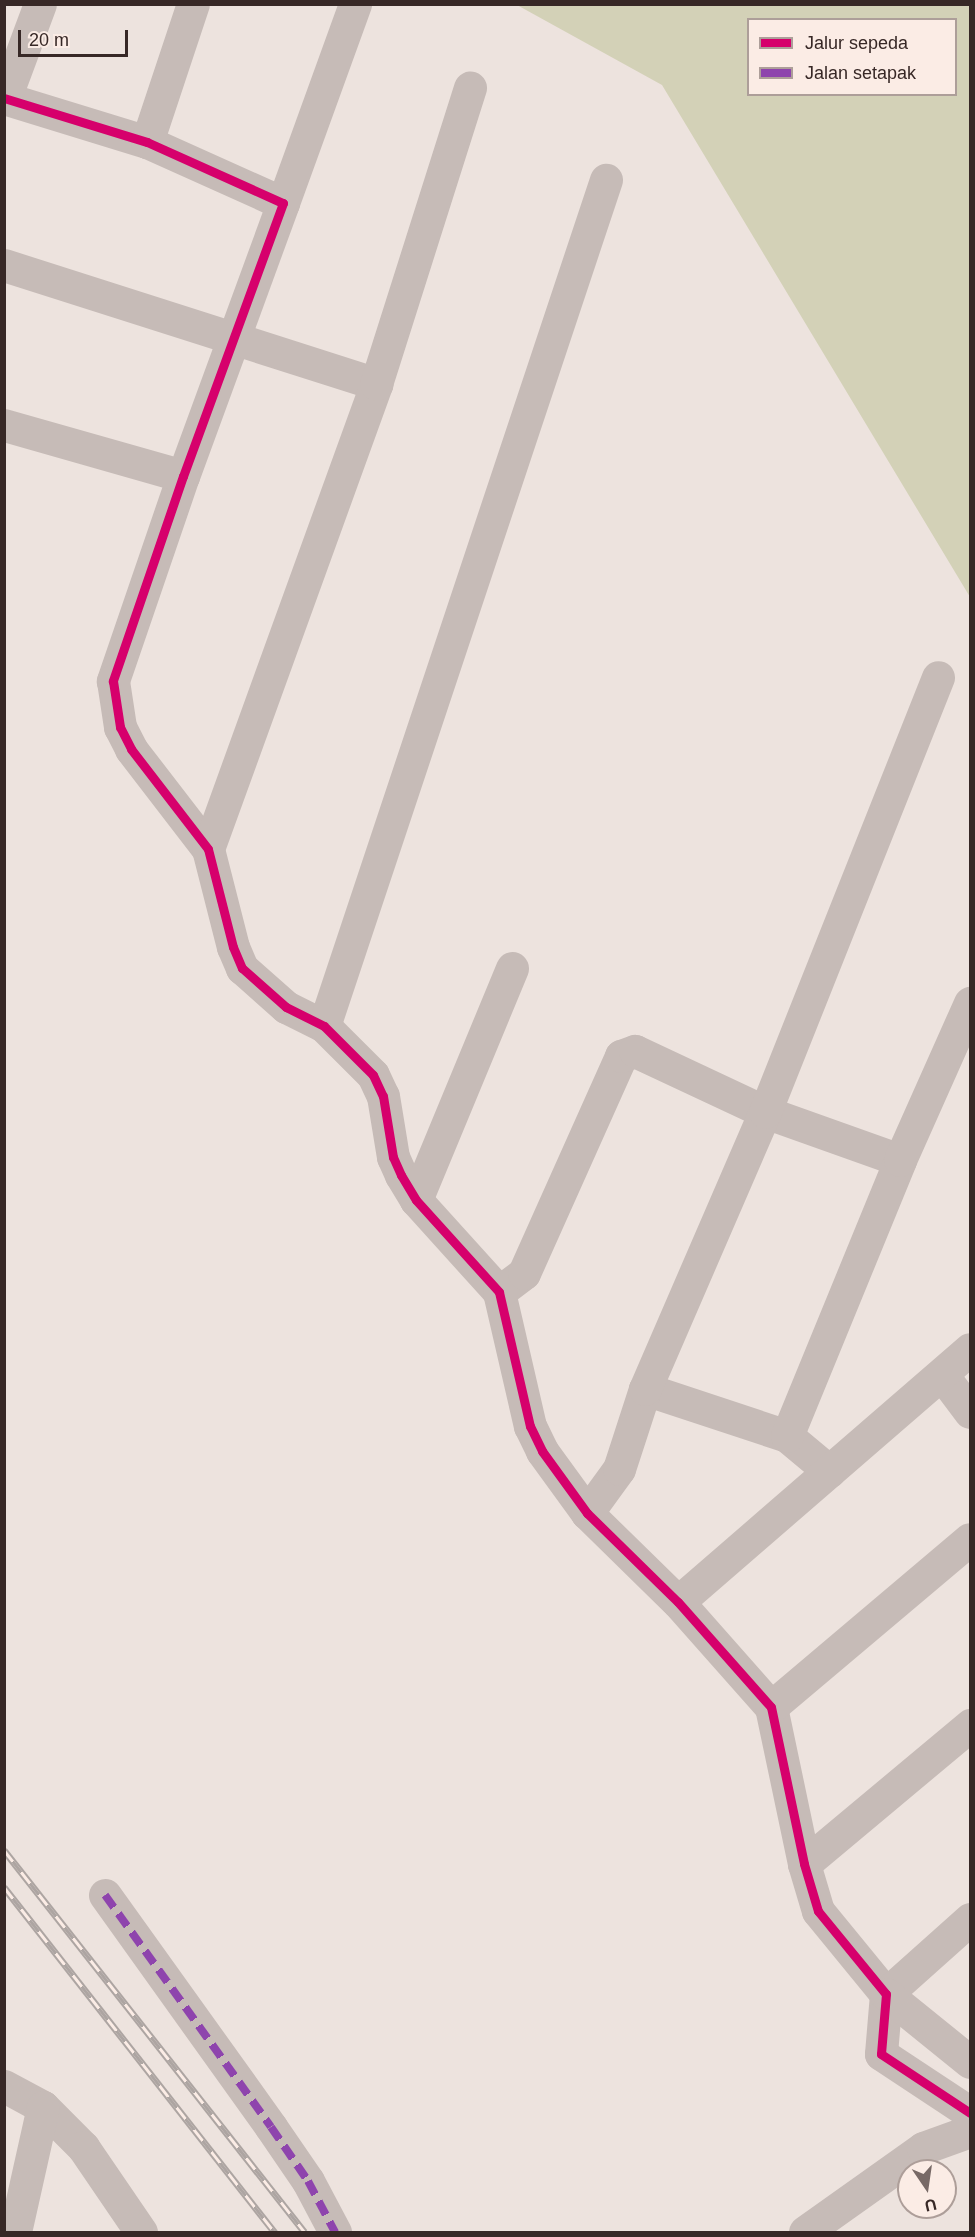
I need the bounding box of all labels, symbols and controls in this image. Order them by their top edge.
scale bar [21,18,130,56]
legend [747,18,957,96]
text: 20 m [29,30,69,50]
text: Jalur sepeda [805,33,908,53]
text: Jalan setapak [805,63,916,83]
north arrow [897,2159,957,2219]
text: U [923,2195,938,2215]

